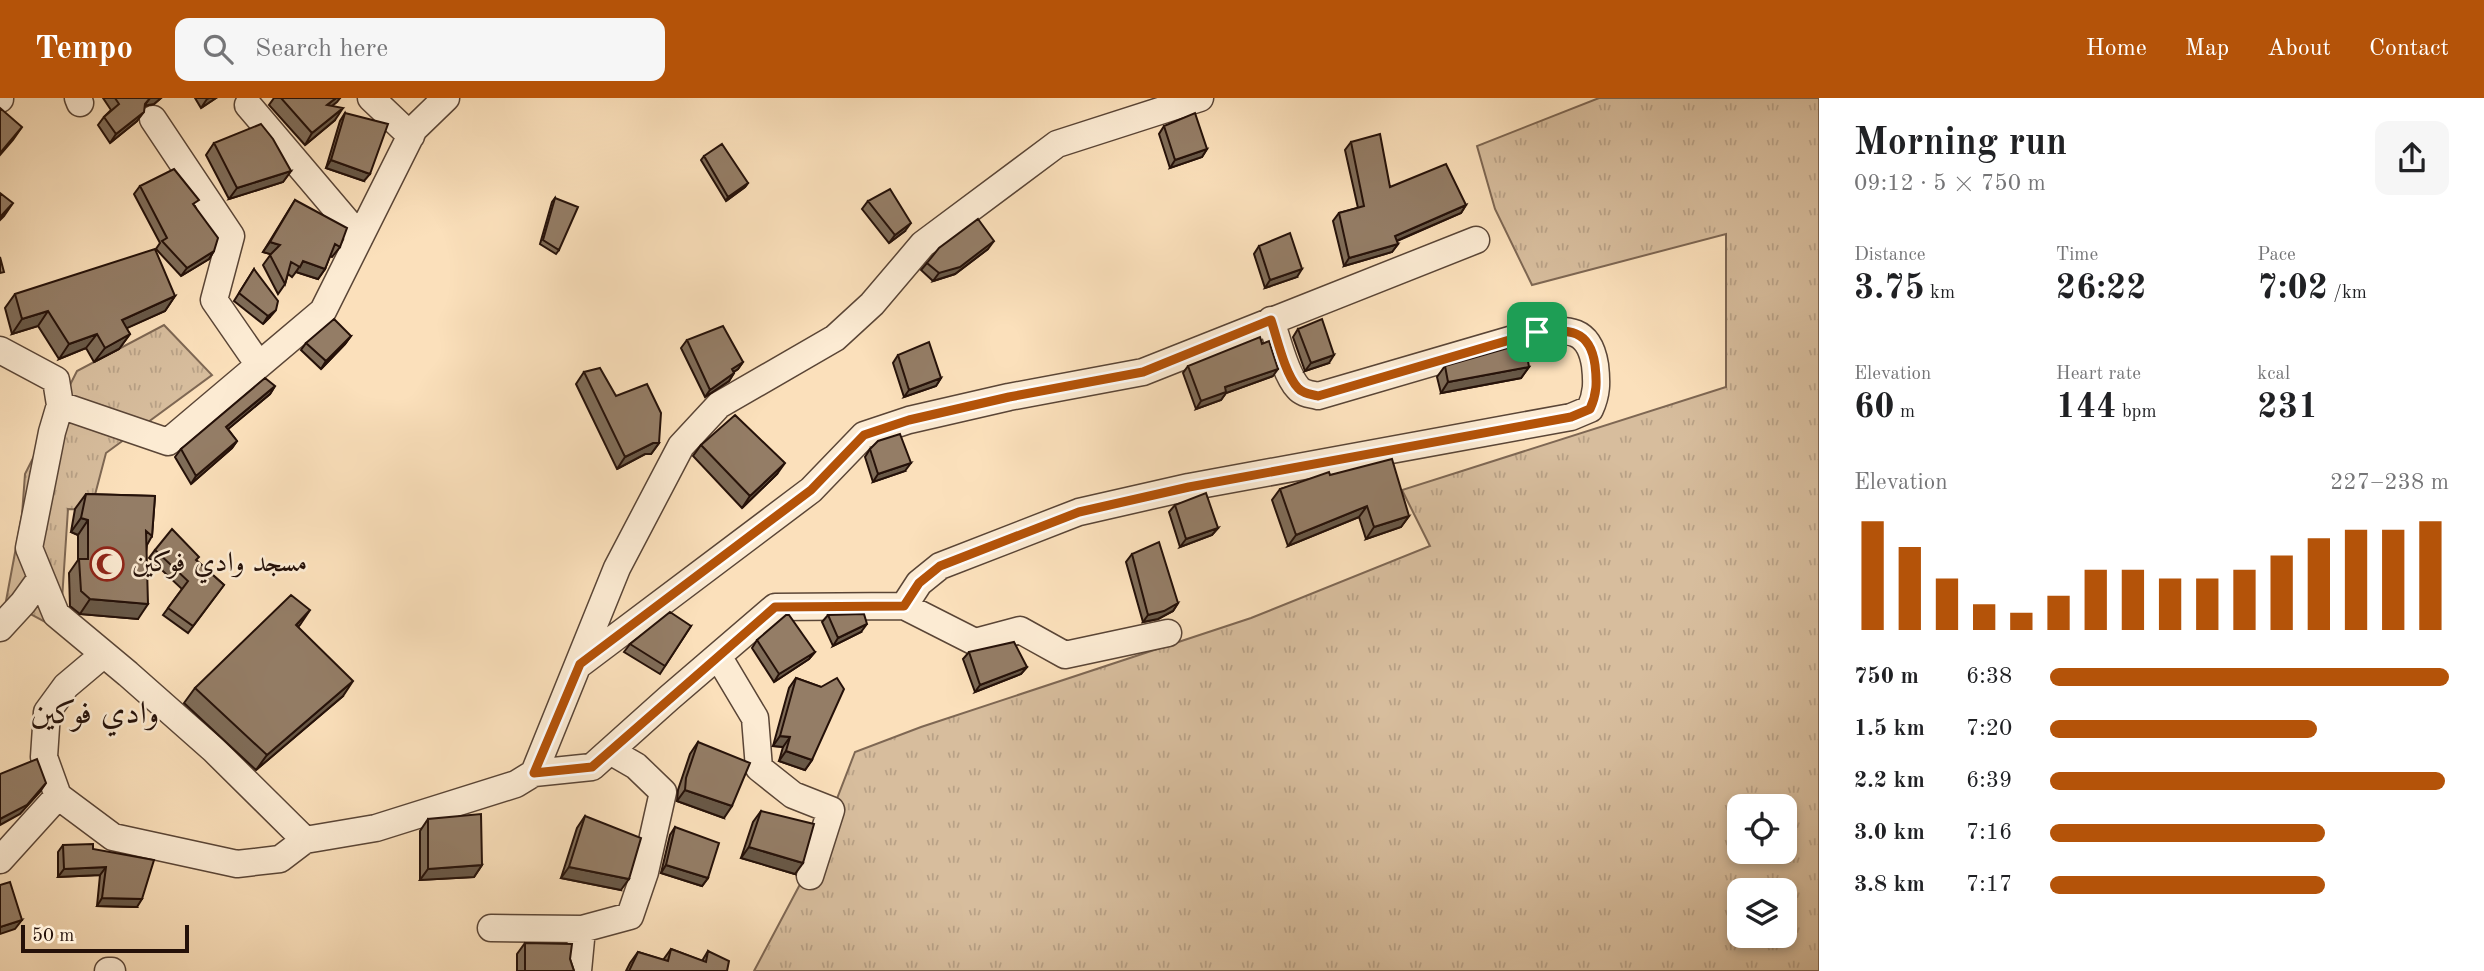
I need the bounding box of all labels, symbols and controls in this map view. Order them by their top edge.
search box [175,18,665,81]
icon: search [199,30,237,68]
text: Tempo [35,33,133,66]
text: Search here [255,36,388,62]
text: Home [2086,37,2147,61]
text: Map [2185,37,2229,61]
text: About [2267,37,2331,61]
text: Contact [2369,37,2449,61]
button: share [2375,121,2449,195]
text: Morning run [1854,125,2067,163]
text: 09:12 · 5 × 750 m [1854,172,2046,195]
text: Distance [1854,246,1926,265]
text: Time [2056,246,2098,265]
text: Pace [2257,246,2296,265]
text: 3.75 [1854,271,1925,306]
text: 26:22 [2056,271,2147,306]
text: 7:02 [2257,271,2328,306]
text: km [1925,284,1955,303]
text: /km [2328,284,2367,303]
pin [1507,302,1567,362]
icon: arrive [1518,313,1556,351]
text: Elevation [1854,365,1931,384]
text: Heart rate [2056,365,2141,384]
text: kcal [2257,365,2290,384]
text: 60 [1854,390,1895,425]
text: 144 [2056,390,2117,425]
text: 231 [2257,390,2318,425]
text: m [1895,403,1915,422]
text: bpm [2117,403,2157,422]
text: Elevation [1854,471,1948,494]
text: 227–238 m [2330,471,2449,494]
mosque icon: مسجد وادي فوكين [88,545,126,583]
place label: مسجد وادي فوكين [132,549,307,584]
text: 750 m [1854,665,1919,688]
text: 6:38 [1966,665,2012,688]
district label: وادي فوكين [31,698,159,737]
text: 1.5 km [1854,717,1925,740]
text: 7:20 [1966,717,2012,740]
text: 2.2 km [1854,769,1925,792]
text: 6:39 [1966,769,2012,792]
map controls [1727,794,1797,948]
button: locate [1727,794,1797,864]
text: 3.0 km [1854,821,1925,844]
text: 7:16 [1966,821,2012,844]
text: 3.8 km [1854,873,1925,896]
text: 7:17 [1966,873,2012,896]
button: layers [1727,878,1797,948]
scale bar [21,922,189,954]
text: 50 m [32,927,74,946]

